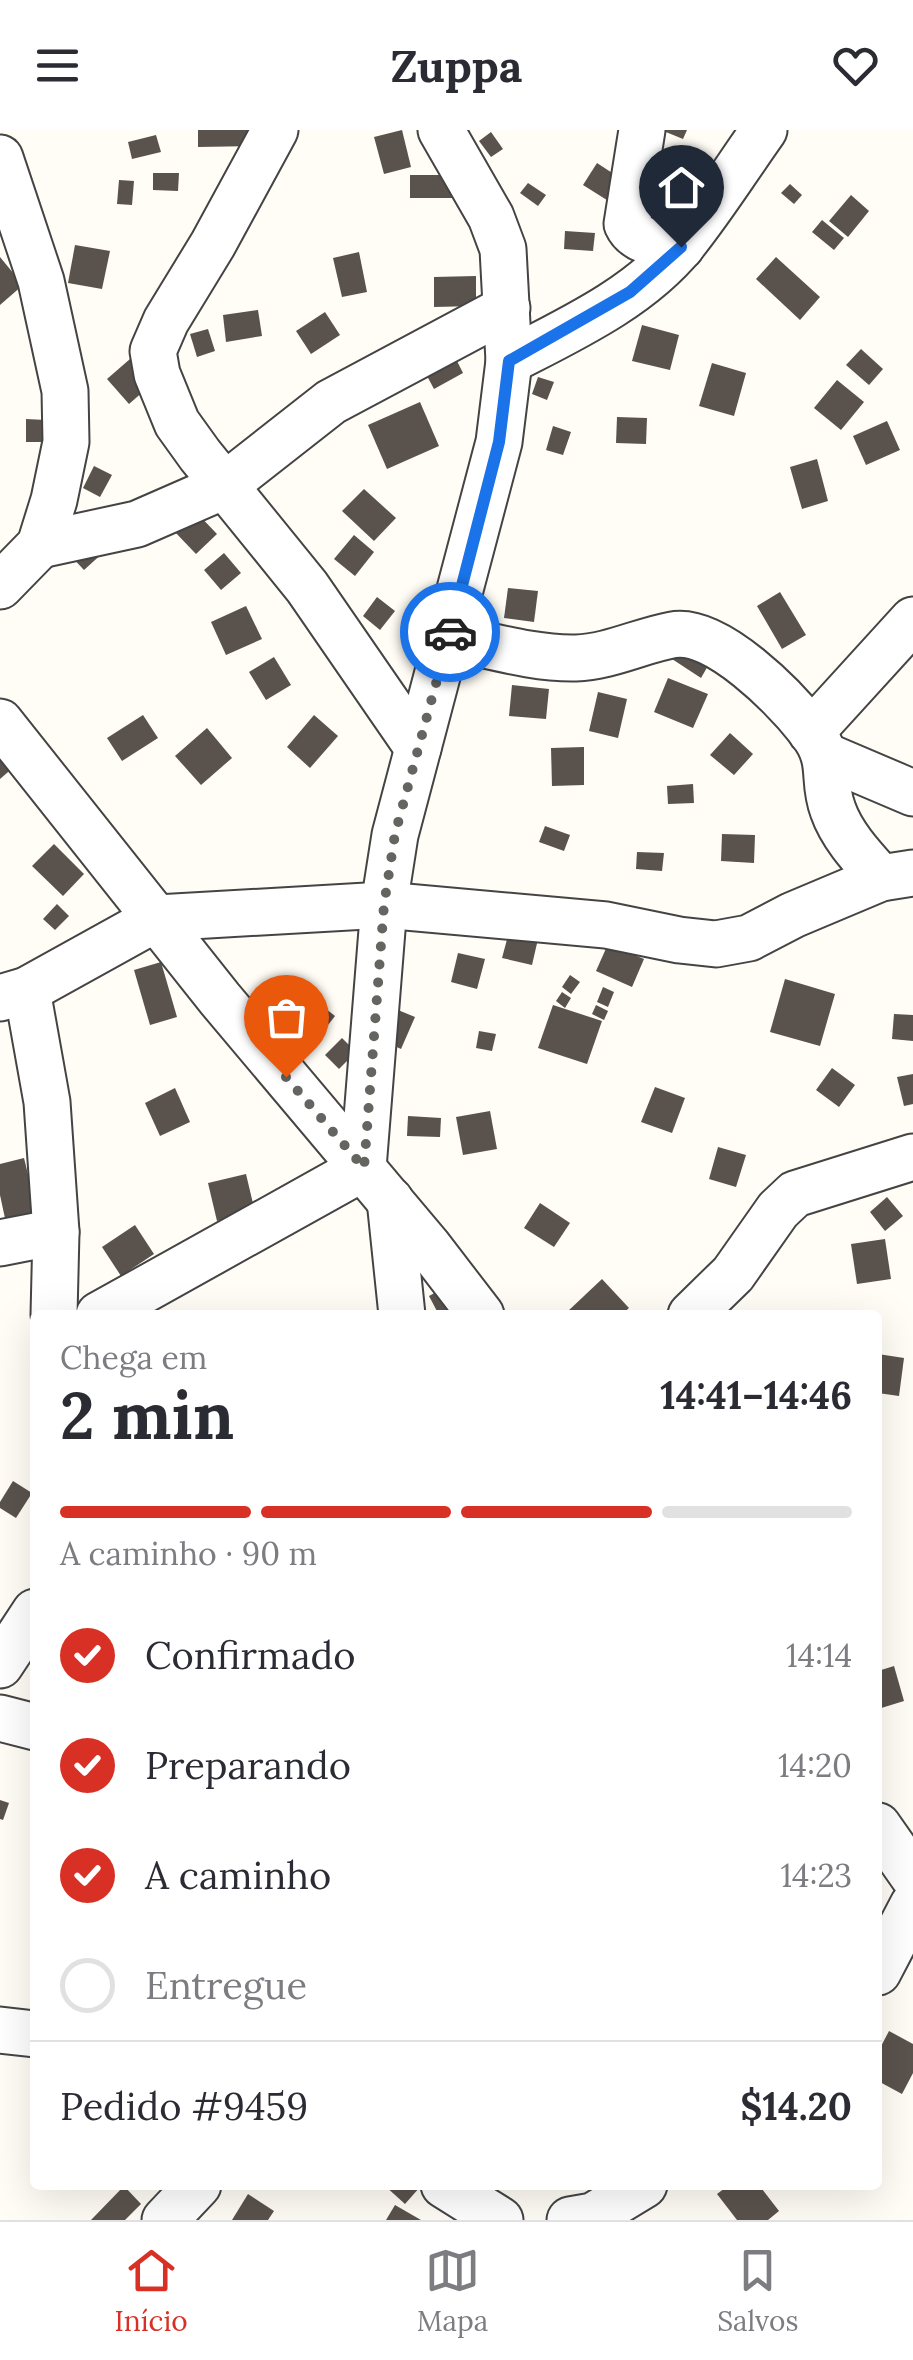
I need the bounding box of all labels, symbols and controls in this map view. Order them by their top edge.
text: Zuppa [391,37,522,94]
icon: menu [30,38,85,93]
icon: heart [828,38,883,93]
pin [639,145,724,248]
icon: home [654,160,709,215]
courier [400,582,500,682]
icon: car [423,605,478,660]
pin [244,975,329,1078]
icon: bag [259,990,314,1045]
text: Chega em [60,1337,207,1378]
text: 14:41–14:46 [660,1371,852,1419]
text: 2 min [60,1374,234,1457]
text: A caminho · 90 m [60,1533,317,1574]
icon: check [60,1628,115,1683]
text: Confirmado [145,1631,356,1679]
text: 14:14 [786,1635,852,1676]
icon: check [60,1738,115,1793]
text: Preparando [145,1741,351,1789]
text: 14:20 [778,1745,852,1786]
icon: check [60,1848,115,1903]
text: A caminho [145,1851,331,1899]
text: 14:23 [780,1855,852,1896]
text: Entregue [145,1961,307,2009]
text: Pedido #9459 [60,2082,308,2130]
text: $14.20 [740,2082,852,2130]
tab: Início [115,2243,188,2339]
tab: Mapa [417,2243,488,2339]
tab: Salvos [717,2243,798,2339]

